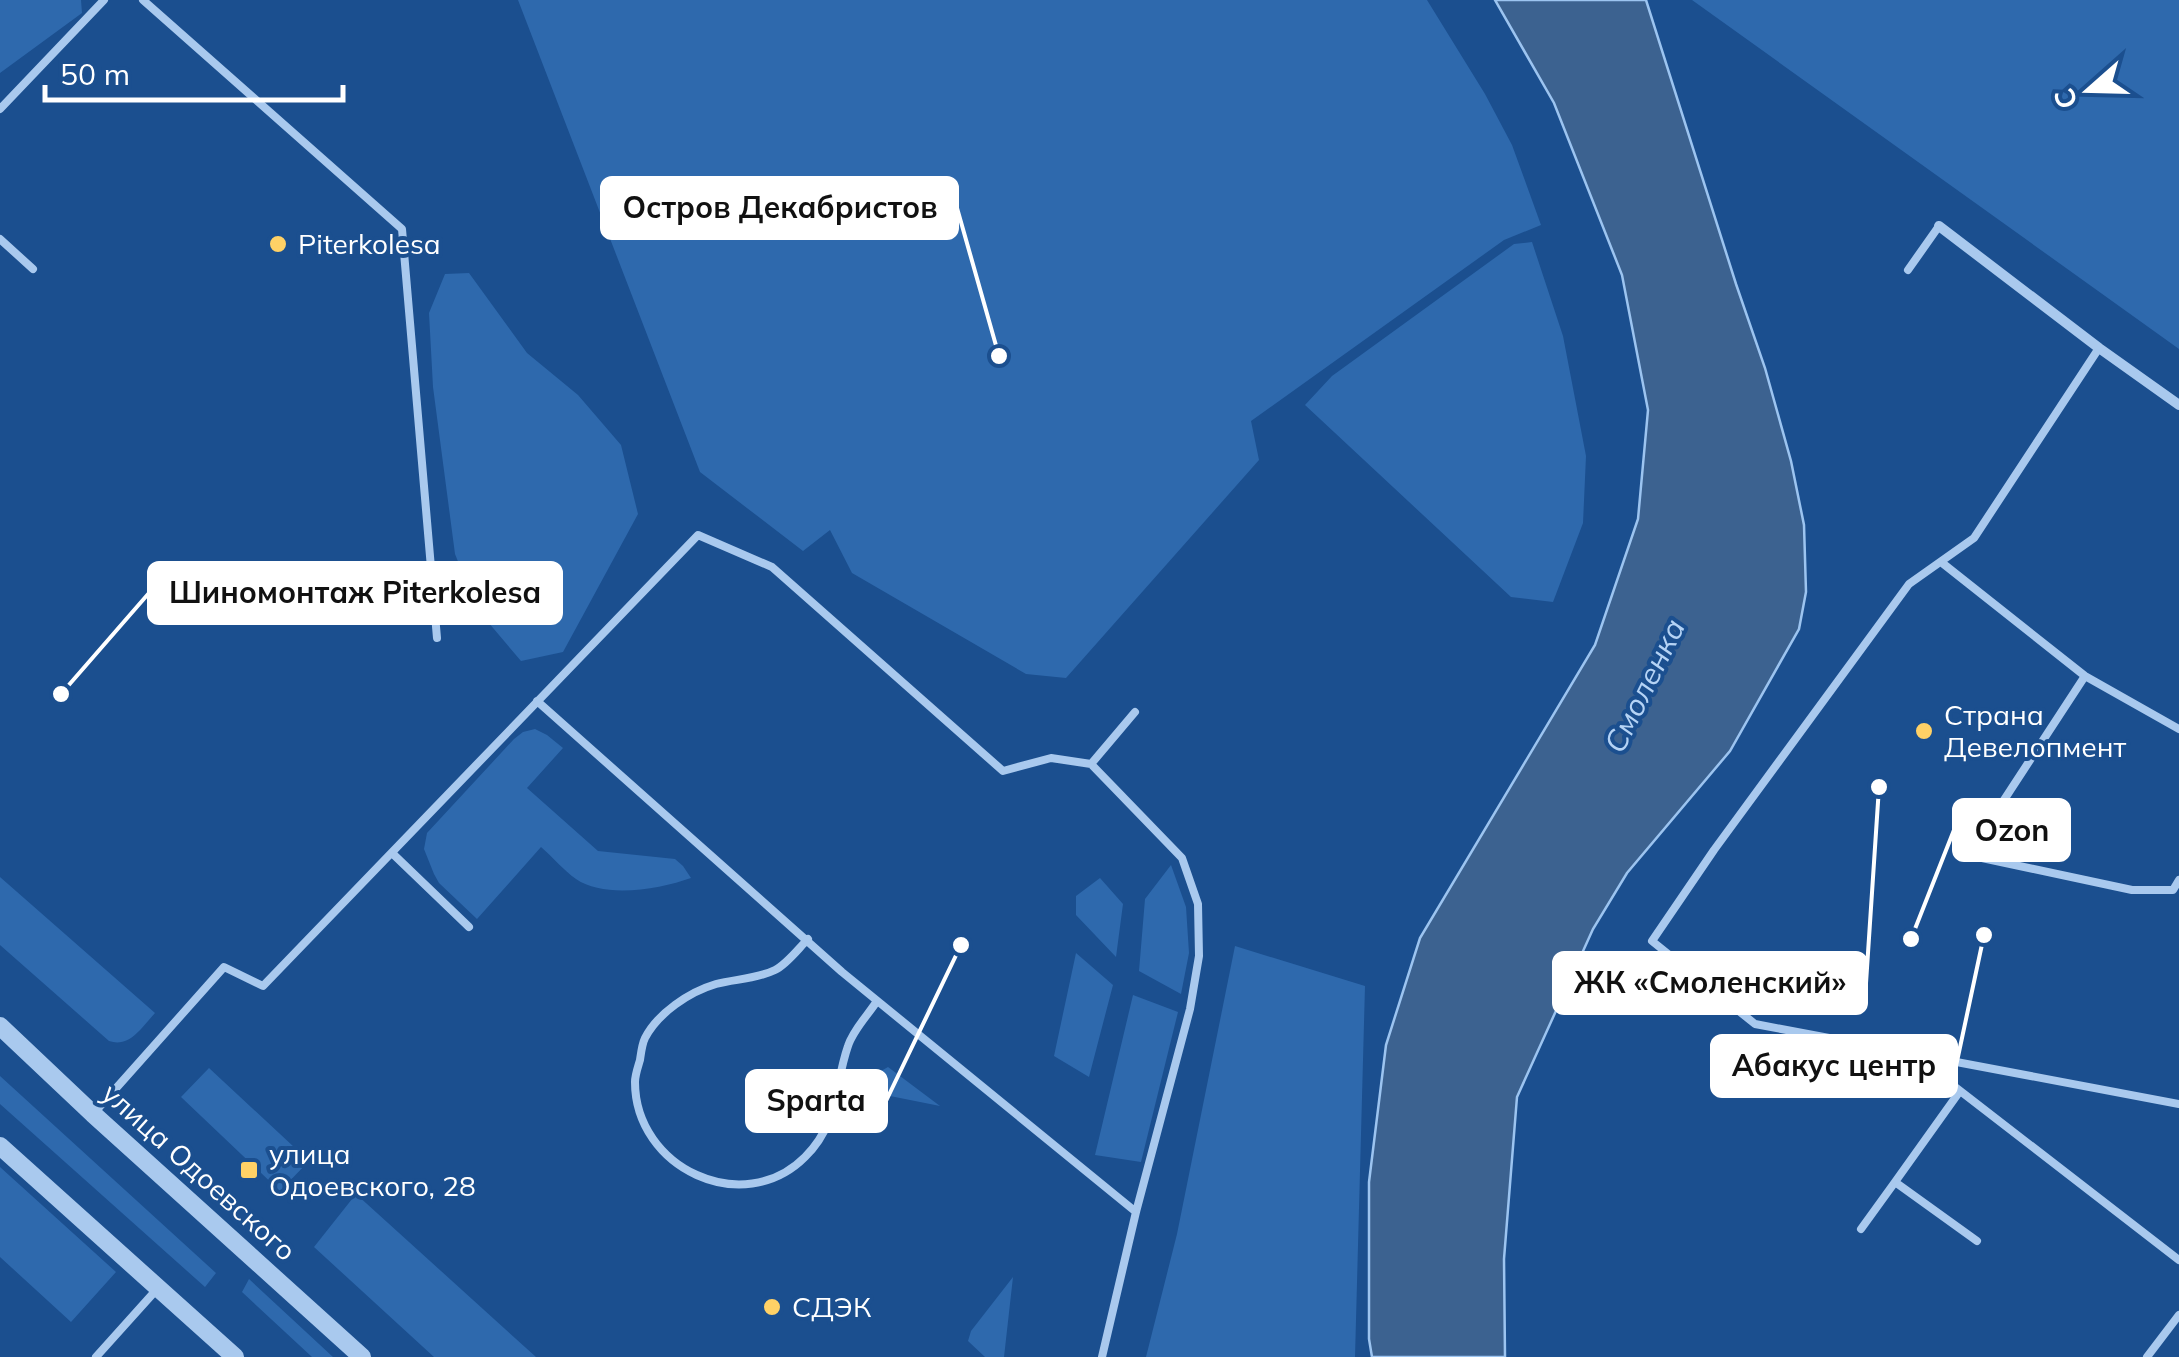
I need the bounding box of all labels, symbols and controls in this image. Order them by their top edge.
scale bar [45,40,342,102]
north arrow [2039,40,2139,140]
text: 50 m [60,55,130,93]
text: С [2045,84,2085,114]
callout: Остров Декабристов [602,178,957,238]
text: Остров Декабристов [622,188,938,226]
place label: Piterkolesa [298,226,441,261]
marker: Piterkolesa [267,233,289,255]
callout: Шиномонтаж Piterkolesa [149,563,561,623]
text: Шиномонтаж Piterkolesa [169,573,541,611]
water label: Смоленка [1595,612,1693,759]
place label: Страна Девелопмент [1944,697,2127,764]
marker: Страна Девелопмент [1913,720,1935,742]
callout: Ozon [1954,800,2069,860]
text: Ozon [1975,811,2049,849]
callout: ЖК «Смоленский» [1554,953,1866,1013]
text: ЖК «Смоленский» [1574,963,1846,1001]
callout: Абакус центр [1712,1036,1956,1096]
text: Абакус центр [1732,1046,1936,1084]
callout: Sparta [747,1071,886,1131]
street label: улица Одоевского [95,1075,304,1268]
text: Sparta [766,1081,866,1119]
place label: улица Одоевского, 28 [269,1136,476,1203]
marker: улица Одоевского, 28 [238,1159,260,1181]
place label: СДЭК [792,1289,872,1324]
marker: СДЭК [761,1296,783,1318]

